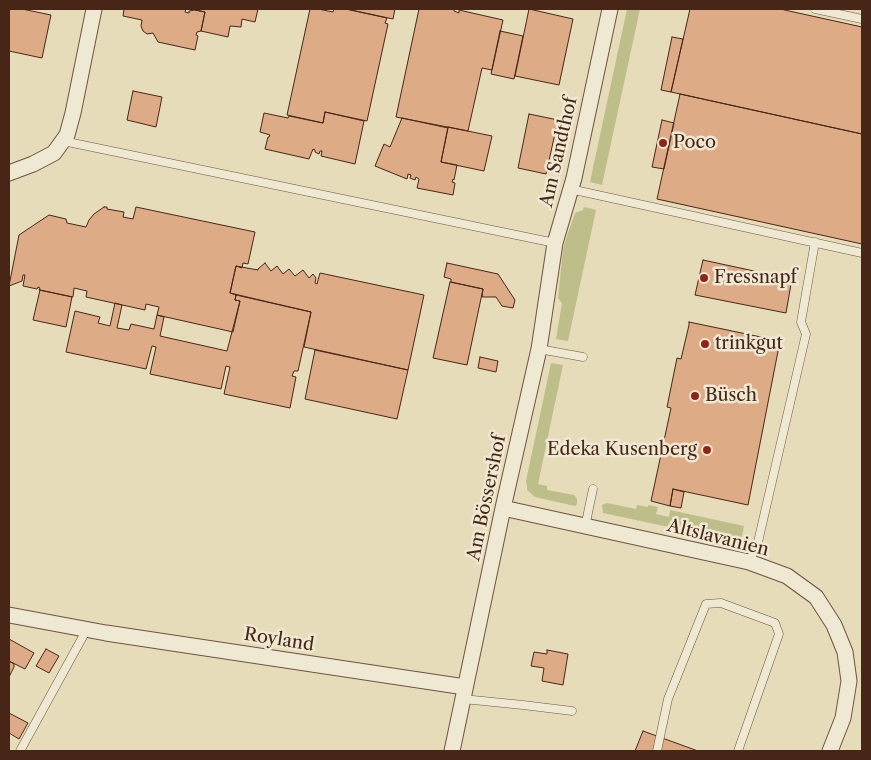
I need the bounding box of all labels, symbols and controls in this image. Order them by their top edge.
street label: Am Sandthof [536,95,582,209]
place label: Poco [673,132,716,154]
marker: Poco [657,137,669,149]
place label: Fressnapf [714,267,797,289]
marker: Fressnapf [698,272,710,284]
place label: trinkgut [715,333,783,355]
marker: trinkgut [699,338,711,350]
place label: Büsch [705,385,757,407]
marker: Büsch [689,390,701,402]
street label: Am Bössershof [463,433,511,563]
place label: Edeka Kusenberg [547,439,697,461]
marker: Edeka Kusenberg [701,444,713,456]
street label: Altslavanien [665,515,771,561]
street label: Royland [242,624,316,656]

